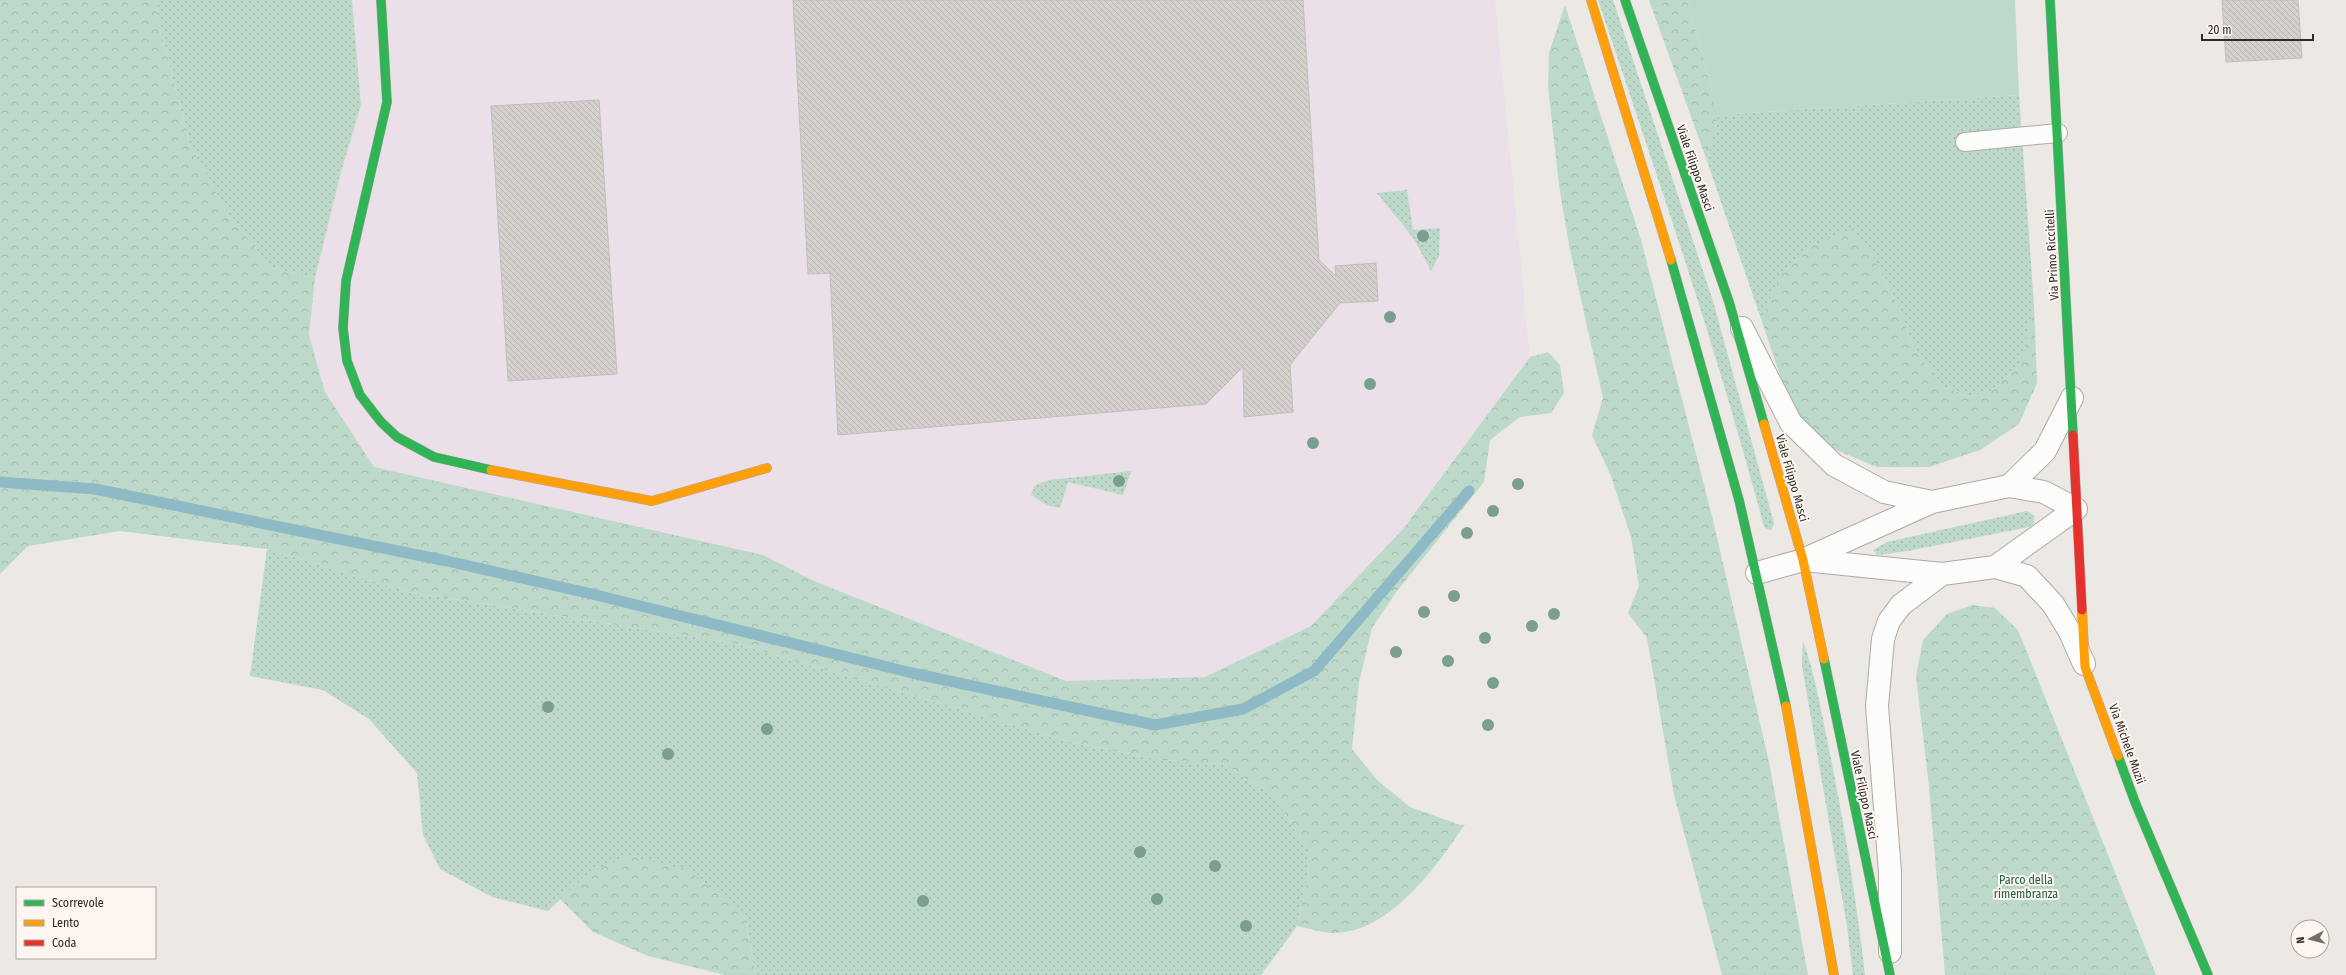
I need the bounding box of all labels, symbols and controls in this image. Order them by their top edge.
scale bar [2202,16,2313,42]
text: 20 m [2208,23,2232,37]
street label: Viale Filippo Masci [1674,123,1716,213]
street label: Via Primo Riccitelli [2043,209,2061,301]
street label: Viale Filippo Masci [1773,433,1811,523]
street label: Via Michele Muzii [2106,702,2148,786]
street label: Viale Filippo Masci [1848,749,1880,841]
park label: Parco della rimembranza [1994,873,2058,901]
legend [16,887,156,959]
text: Scorrevole [52,896,104,910]
text: Lento [52,916,79,930]
north arrow [2290,919,2330,959]
text: Coda [52,936,77,950]
text: N [2294,936,2307,944]

